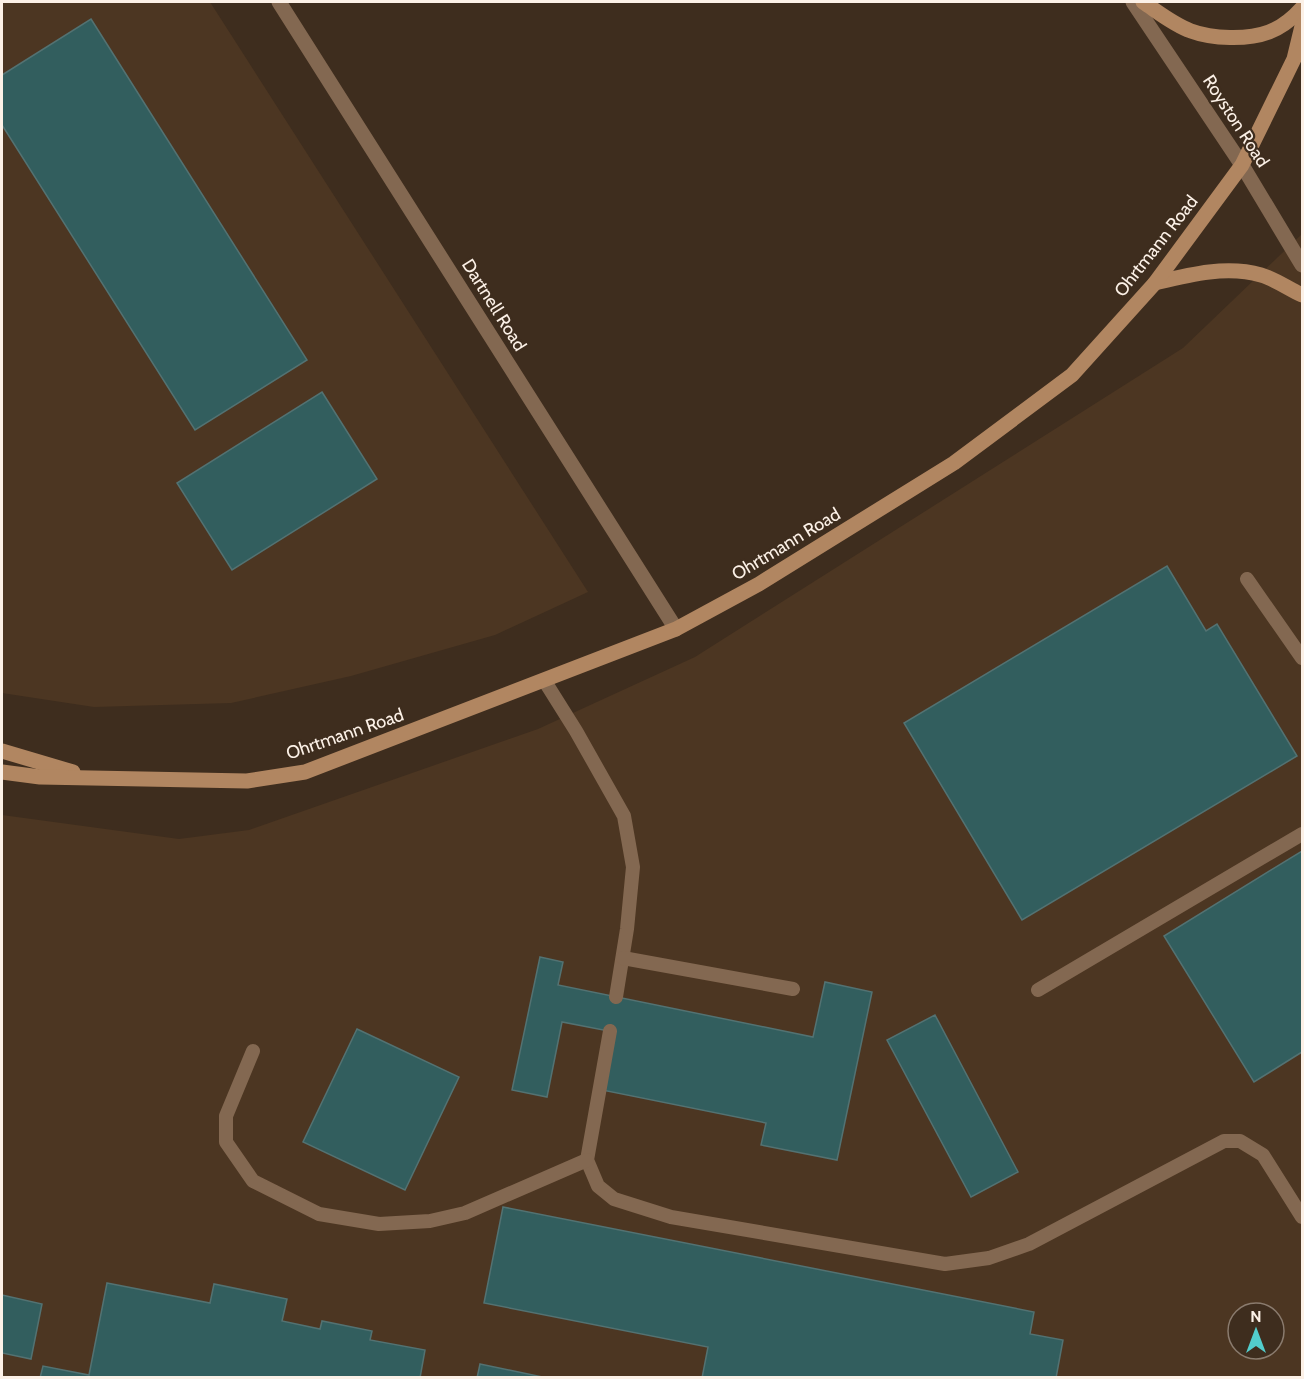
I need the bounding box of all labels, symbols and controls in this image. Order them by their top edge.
street label: Royston Road [1198,71,1274,171]
street label: Ohrtmann Road [1109,191,1203,301]
street label: Dartnell Road [457,255,531,355]
street label: Ohrtmann Road [728,503,844,585]
street label: Ohrtmann Road [283,704,407,764]
north arrow [1226,1301,1286,1361]
text: N [1250,1307,1262,1326]

